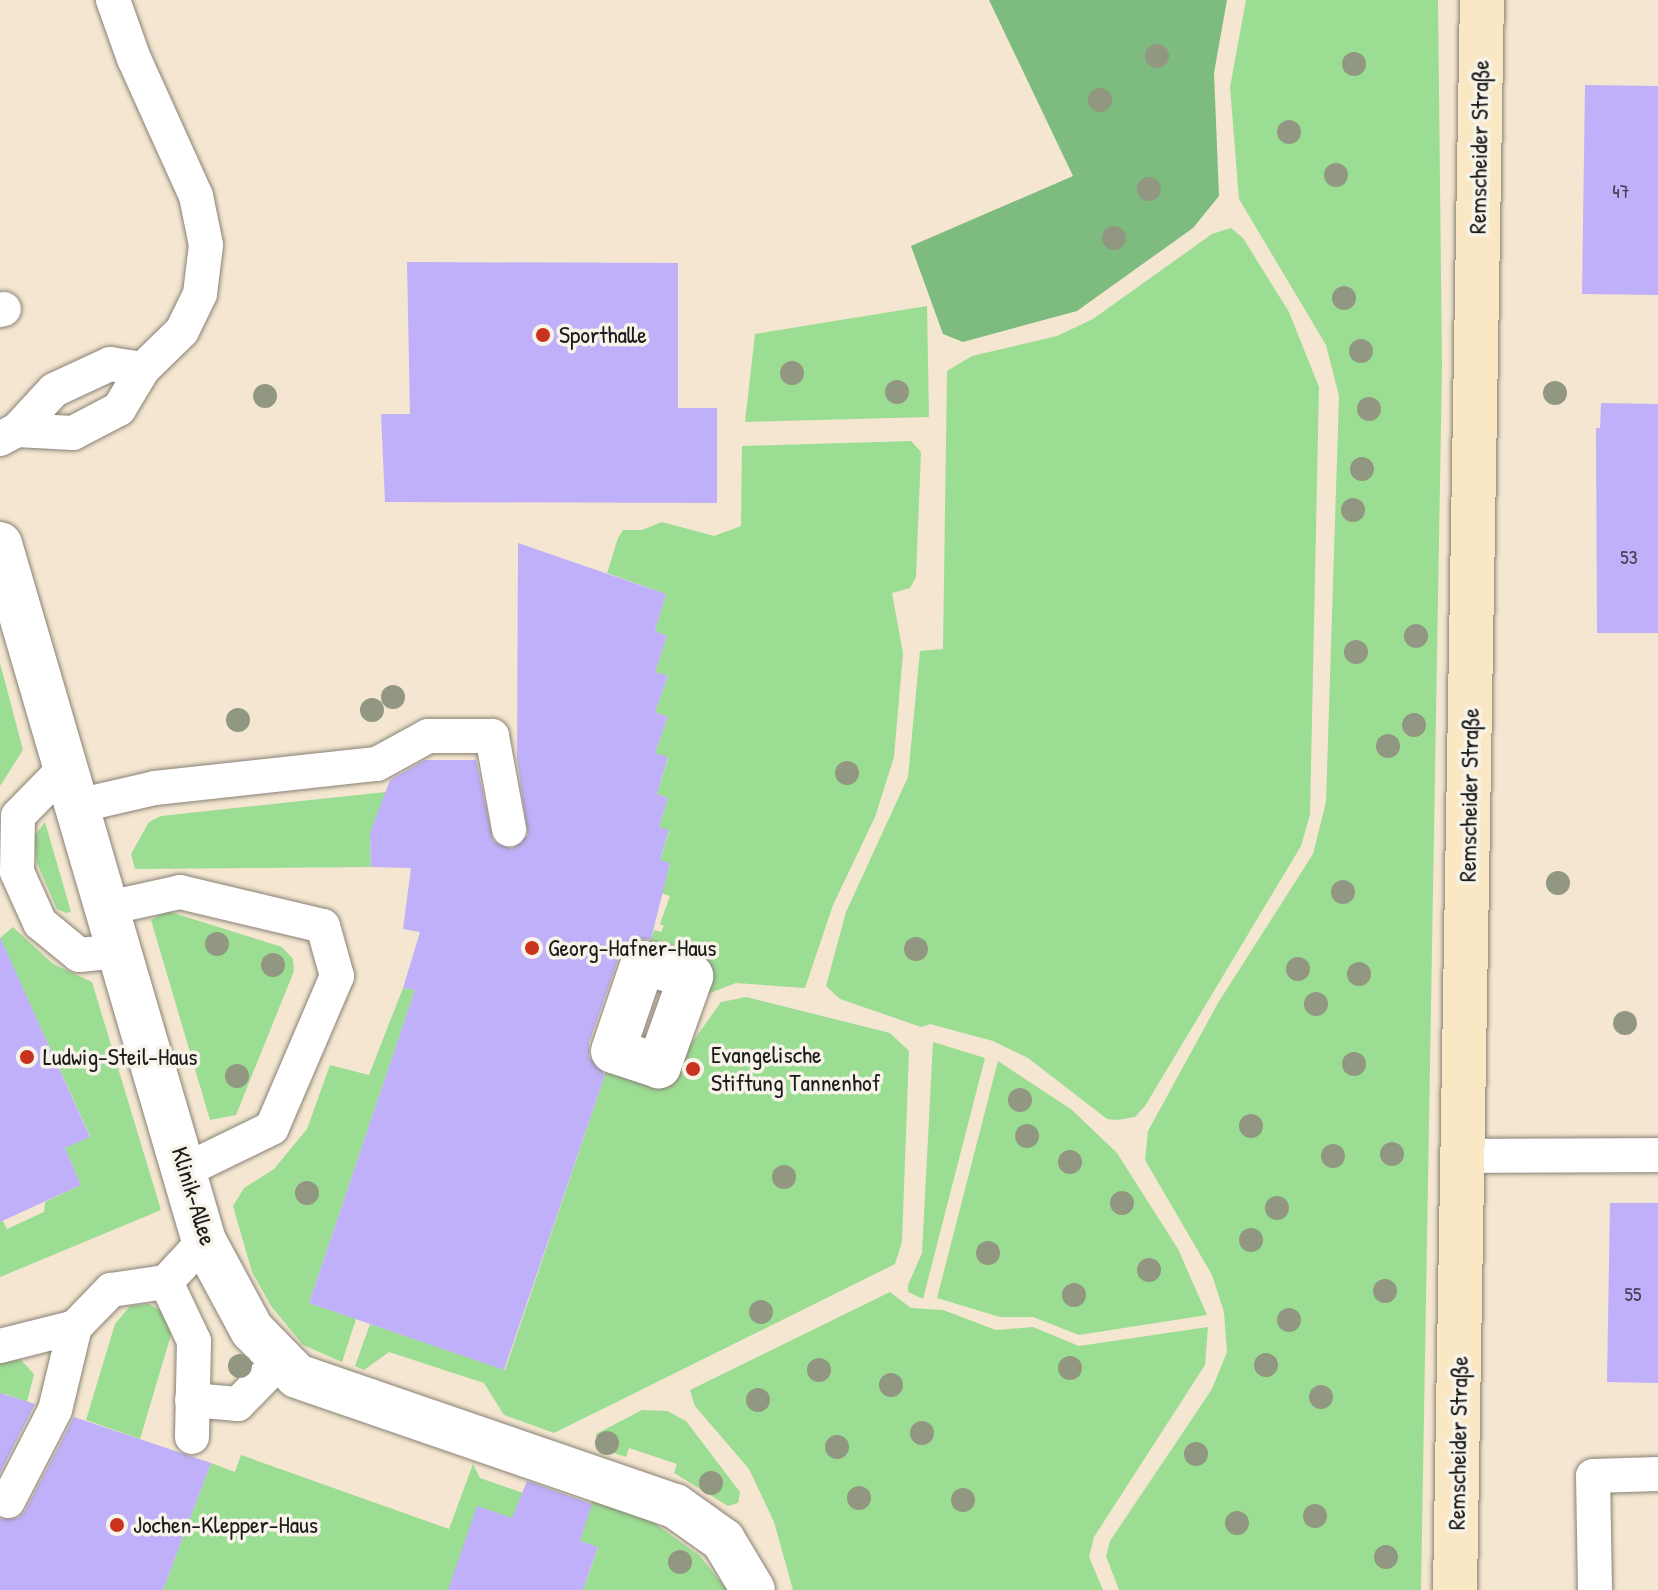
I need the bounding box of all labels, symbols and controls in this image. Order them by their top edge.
street label: Remscheider Straße [1463,60,1495,234]
house number: 47 [1612,178,1630,202]
place label: Sporthalle [559,321,647,349]
marker: Sporthalle [534,326,552,344]
house number: 53 [1620,544,1638,568]
street label: Remscheider Straße [1453,708,1485,882]
place label: Georg-Hafner-Haus [548,934,716,962]
marker: Georg-Hafner-Haus [523,939,541,957]
place label: Evangelische Stiftung Tannenhof [711,1041,880,1097]
place label: Ludwig-Steil-Haus [43,1043,198,1071]
marker: Ludwig-Steil-Haus [18,1048,36,1066]
marker: Evangelische Stiftung Tannenhof [682,1058,704,1080]
street label: Klinik-Allee [165,1143,223,1249]
house number: 55 [1625,1281,1641,1305]
street label: Remscheider Straße [1442,1356,1474,1530]
place label: Jochen-Klepper-Haus [133,1511,318,1539]
marker: Jochen-Klepper-Haus [108,1516,126,1534]

